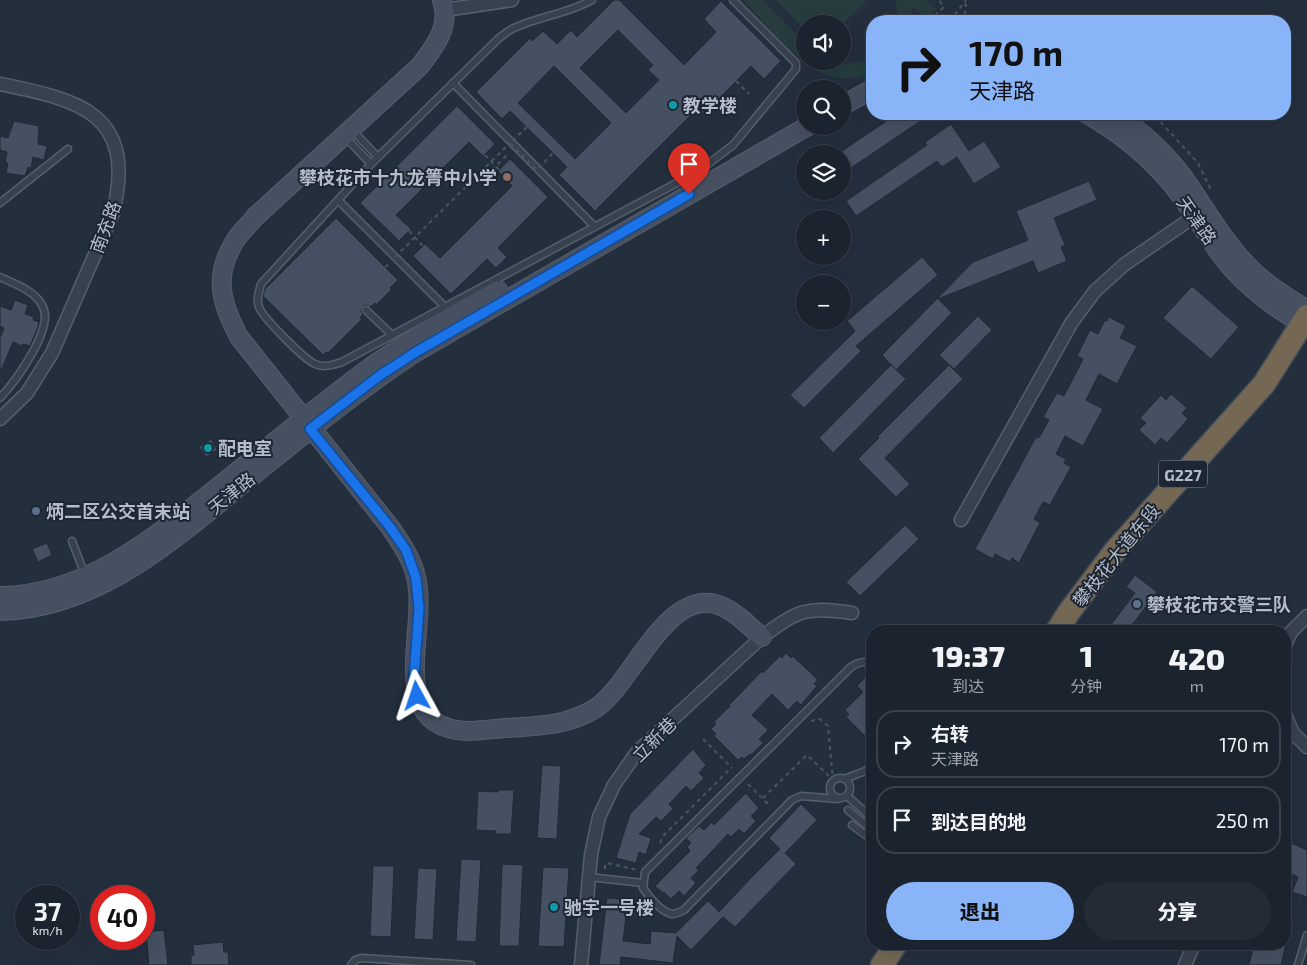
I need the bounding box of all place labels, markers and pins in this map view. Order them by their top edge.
place label: 教学楼 [683,94,737,116]
marker: 教学楼 [667,99,679,111]
pin [668,143,710,194]
place label: 攀枝花市十九龙箐中小学 [299,166,497,188]
marker: 攀枝花市十九龙箐中小学 [501,171,513,183]
place label: 配电室 [218,437,272,459]
marker: 配电室 [202,442,214,454]
place label: 炳二区公交首末站 [46,500,190,522]
marker: 炳二区公交首末站 [30,505,42,517]
place label: 攀枝花市交警三队 [1147,593,1291,615]
marker: 攀枝花市交警三队 [1131,598,1143,610]
place label: 驰宇一号楼 [564,896,654,918]
marker: 驰宇一号楼 [548,901,560,913]

